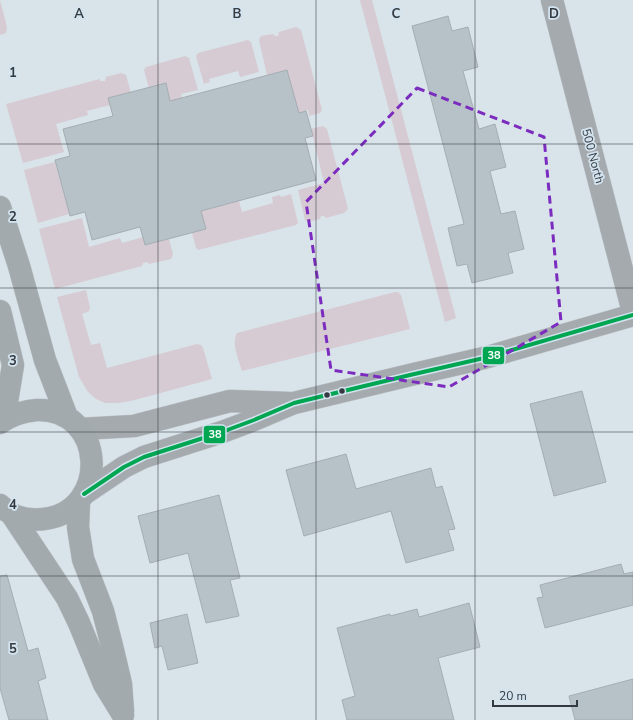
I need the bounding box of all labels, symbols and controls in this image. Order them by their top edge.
text: A [74,5,84,23]
text: B [233,5,242,23]
text: C [392,5,401,23]
text: D [549,5,559,23]
text: 1 [9,64,17,82]
street label: 500 North [578,127,608,185]
text: 2 [9,208,17,226]
line badge: 38 [482,346,505,365]
text: 38 [487,348,501,363]
text: 3 [9,352,17,370]
unlabelled marker [337,386,347,396]
unlabelled marker [322,390,332,400]
line badge: 38 [203,425,226,444]
text: 38 [208,427,222,442]
text: 4 [9,496,17,514]
text: 5 [9,640,17,658]
scale bar [493,682,577,708]
text: 20 m [499,688,527,704]

